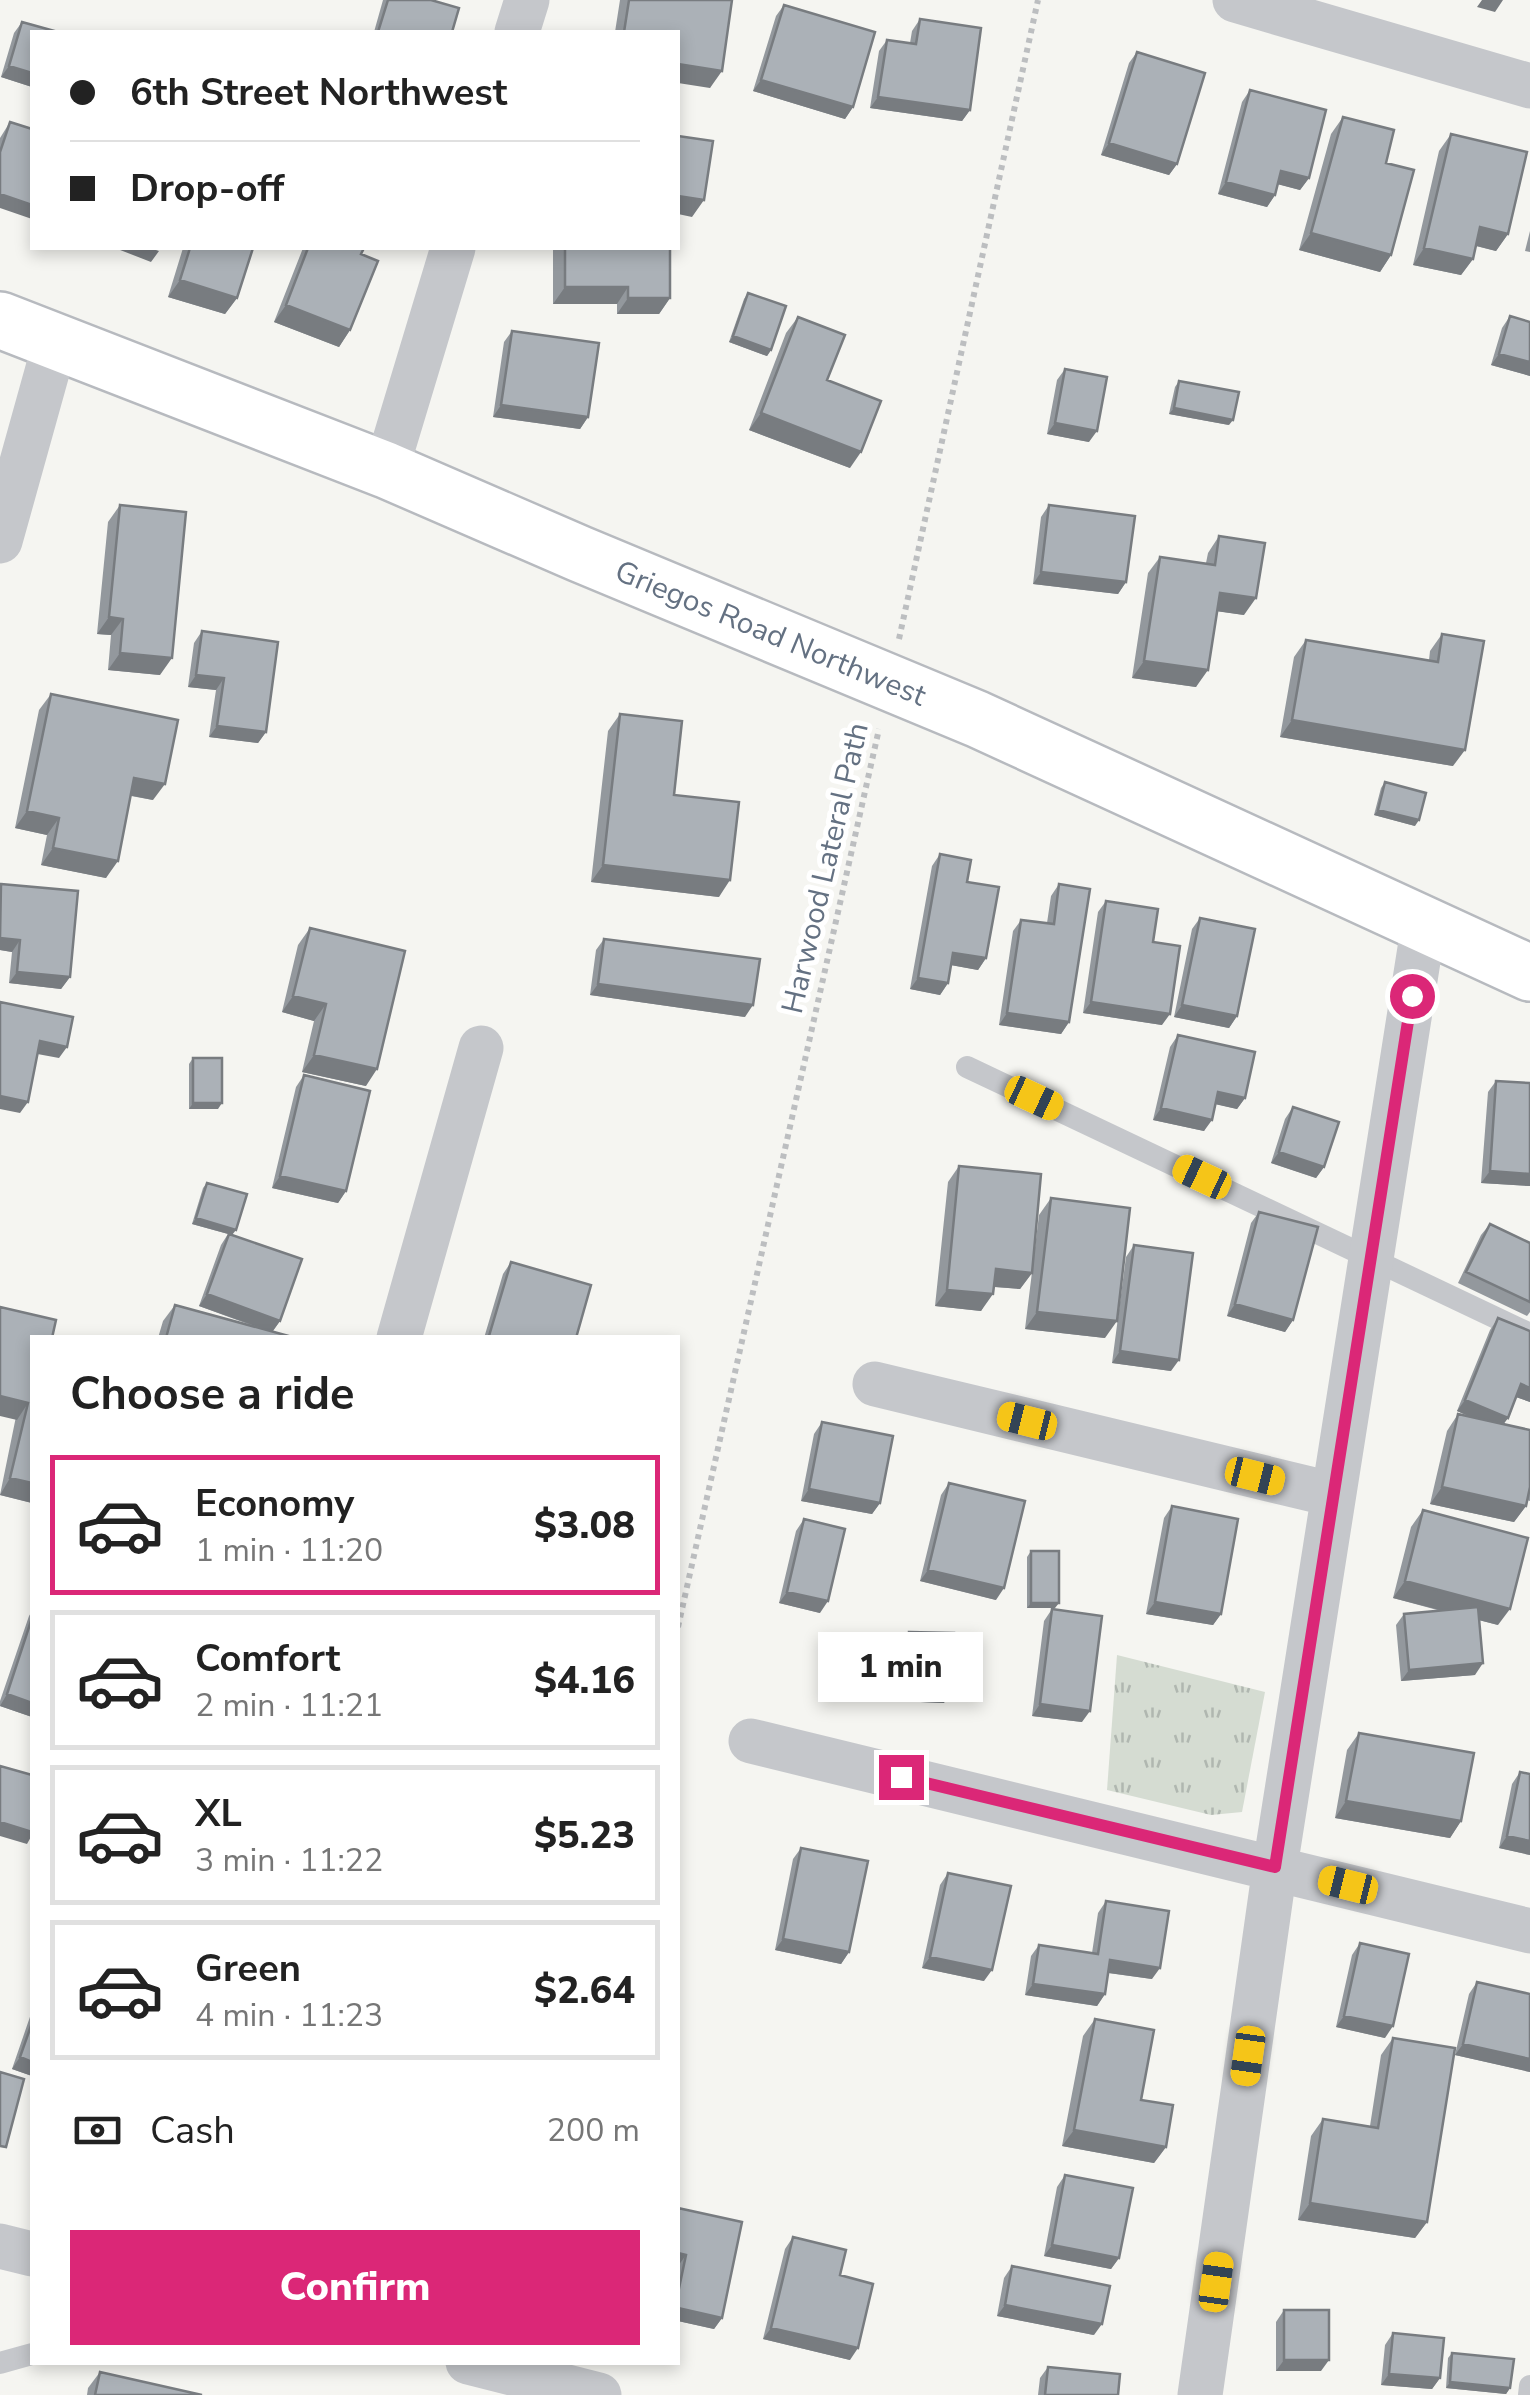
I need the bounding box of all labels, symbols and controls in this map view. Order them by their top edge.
text: 6th Street Northwest [130,67,507,118]
text: Drop-off [130,163,284,214]
street label: Griegos Road Northwest [609,551,933,717]
street label: Harwood Lateral Path [772,719,879,1018]
route start [1390,974,1435,1019]
car [1000,1072,1068,1124]
car [1168,1151,1236,1203]
text: Choose a ride [70,1364,355,1425]
car [994,1399,1060,1443]
car [1222,1454,1288,1498]
text: Economy [195,1478,354,1529]
icon: car [75,1480,165,1570]
text: $3.08 [534,1500,635,1551]
text: 1 min · 11:20 [195,1529,383,1572]
callout: 1 min [818,1632,984,1702]
text: Comfort [195,1633,340,1684]
icon: car [75,1635,165,1725]
text: 1 min [858,1645,943,1688]
text: $4.16 [534,1655,635,1706]
text: 2 min · 11:21 [195,1684,383,1727]
route end [879,1755,924,1800]
text: XL [195,1788,242,1839]
icon: car [75,1790,165,1880]
text: $5.23 [534,1810,635,1861]
text: 3 min · 11:22 [195,1839,383,1882]
car [1315,1863,1381,1907]
text: Green [195,1943,301,1994]
icon: car [75,1945,165,2035]
text: $2.64 [534,1965,635,2016]
text: 4 min · 11:23 [195,1994,383,2037]
car [1229,2024,1267,2088]
icon: cash [70,2103,125,2158]
text: Cash [150,2105,235,2156]
text: 200 m [547,2109,640,2152]
button: Confirm [70,2230,640,2345]
car [1197,2250,1235,2314]

